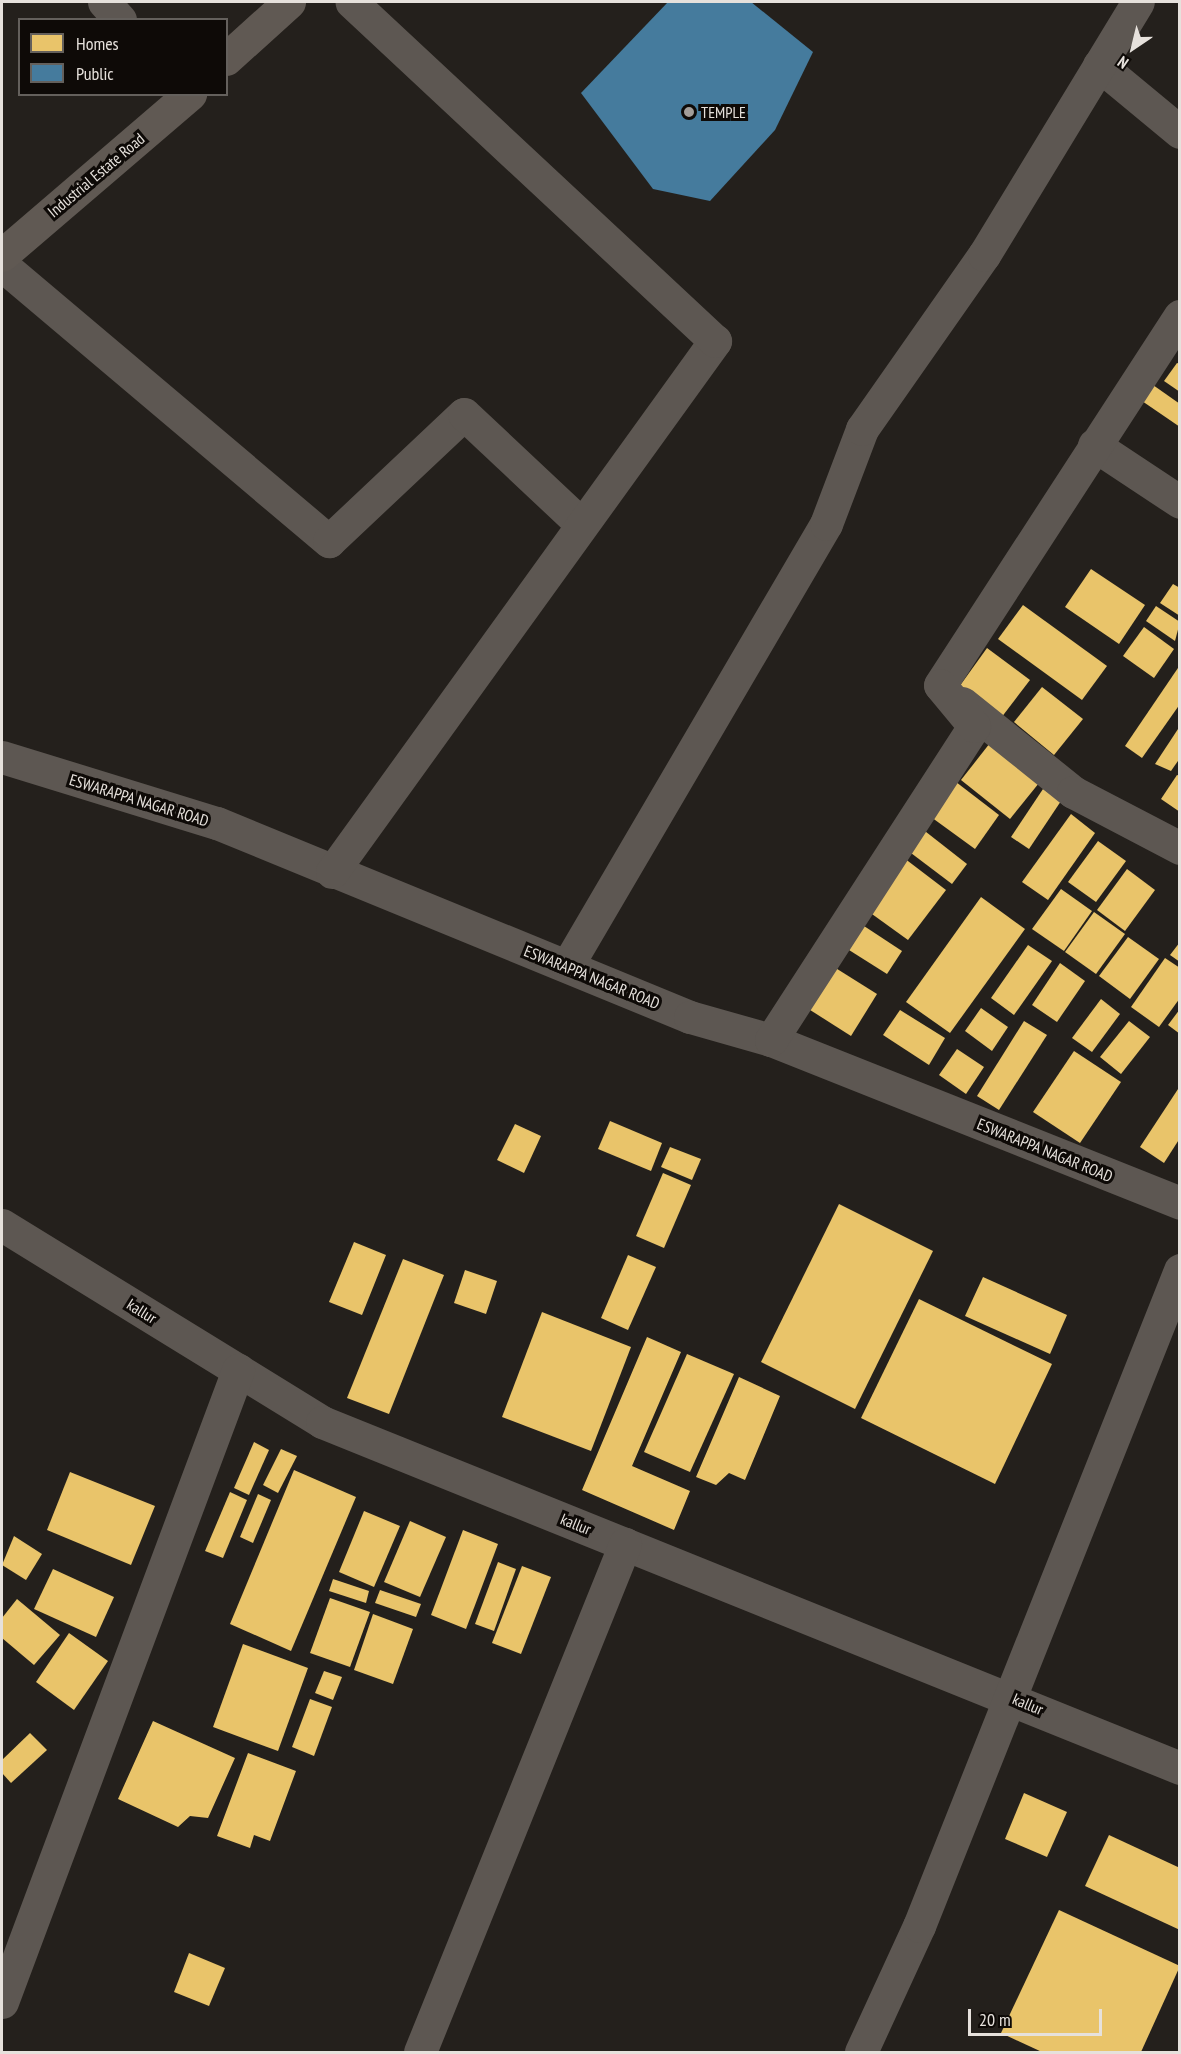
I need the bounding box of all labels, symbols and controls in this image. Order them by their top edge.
legend [18,18,228,96]
north arrow [1103,18,1163,78]
text: Homes [76,32,119,55]
text: N [1113,52,1132,73]
text: Public [76,62,114,85]
place label: TEMPLE [701,102,746,122]
marker: TEMPLE [682,105,696,119]
street label: Industrial Estate Road [44,129,148,221]
street label: ESWARAPPA NAGAR ROAD [67,770,211,830]
street label: ESWARAPPA NAGAR ROAD [521,941,663,1013]
street label: ESWARAPPA NAGAR ROAD [974,1114,1116,1186]
street label: kallur [124,1295,160,1327]
street label: kallur [558,1509,594,1539]
street label: kallur [1010,1689,1046,1719]
scale bar [971,1997,1104,2035]
text: 20 m [979,2008,1011,2031]

